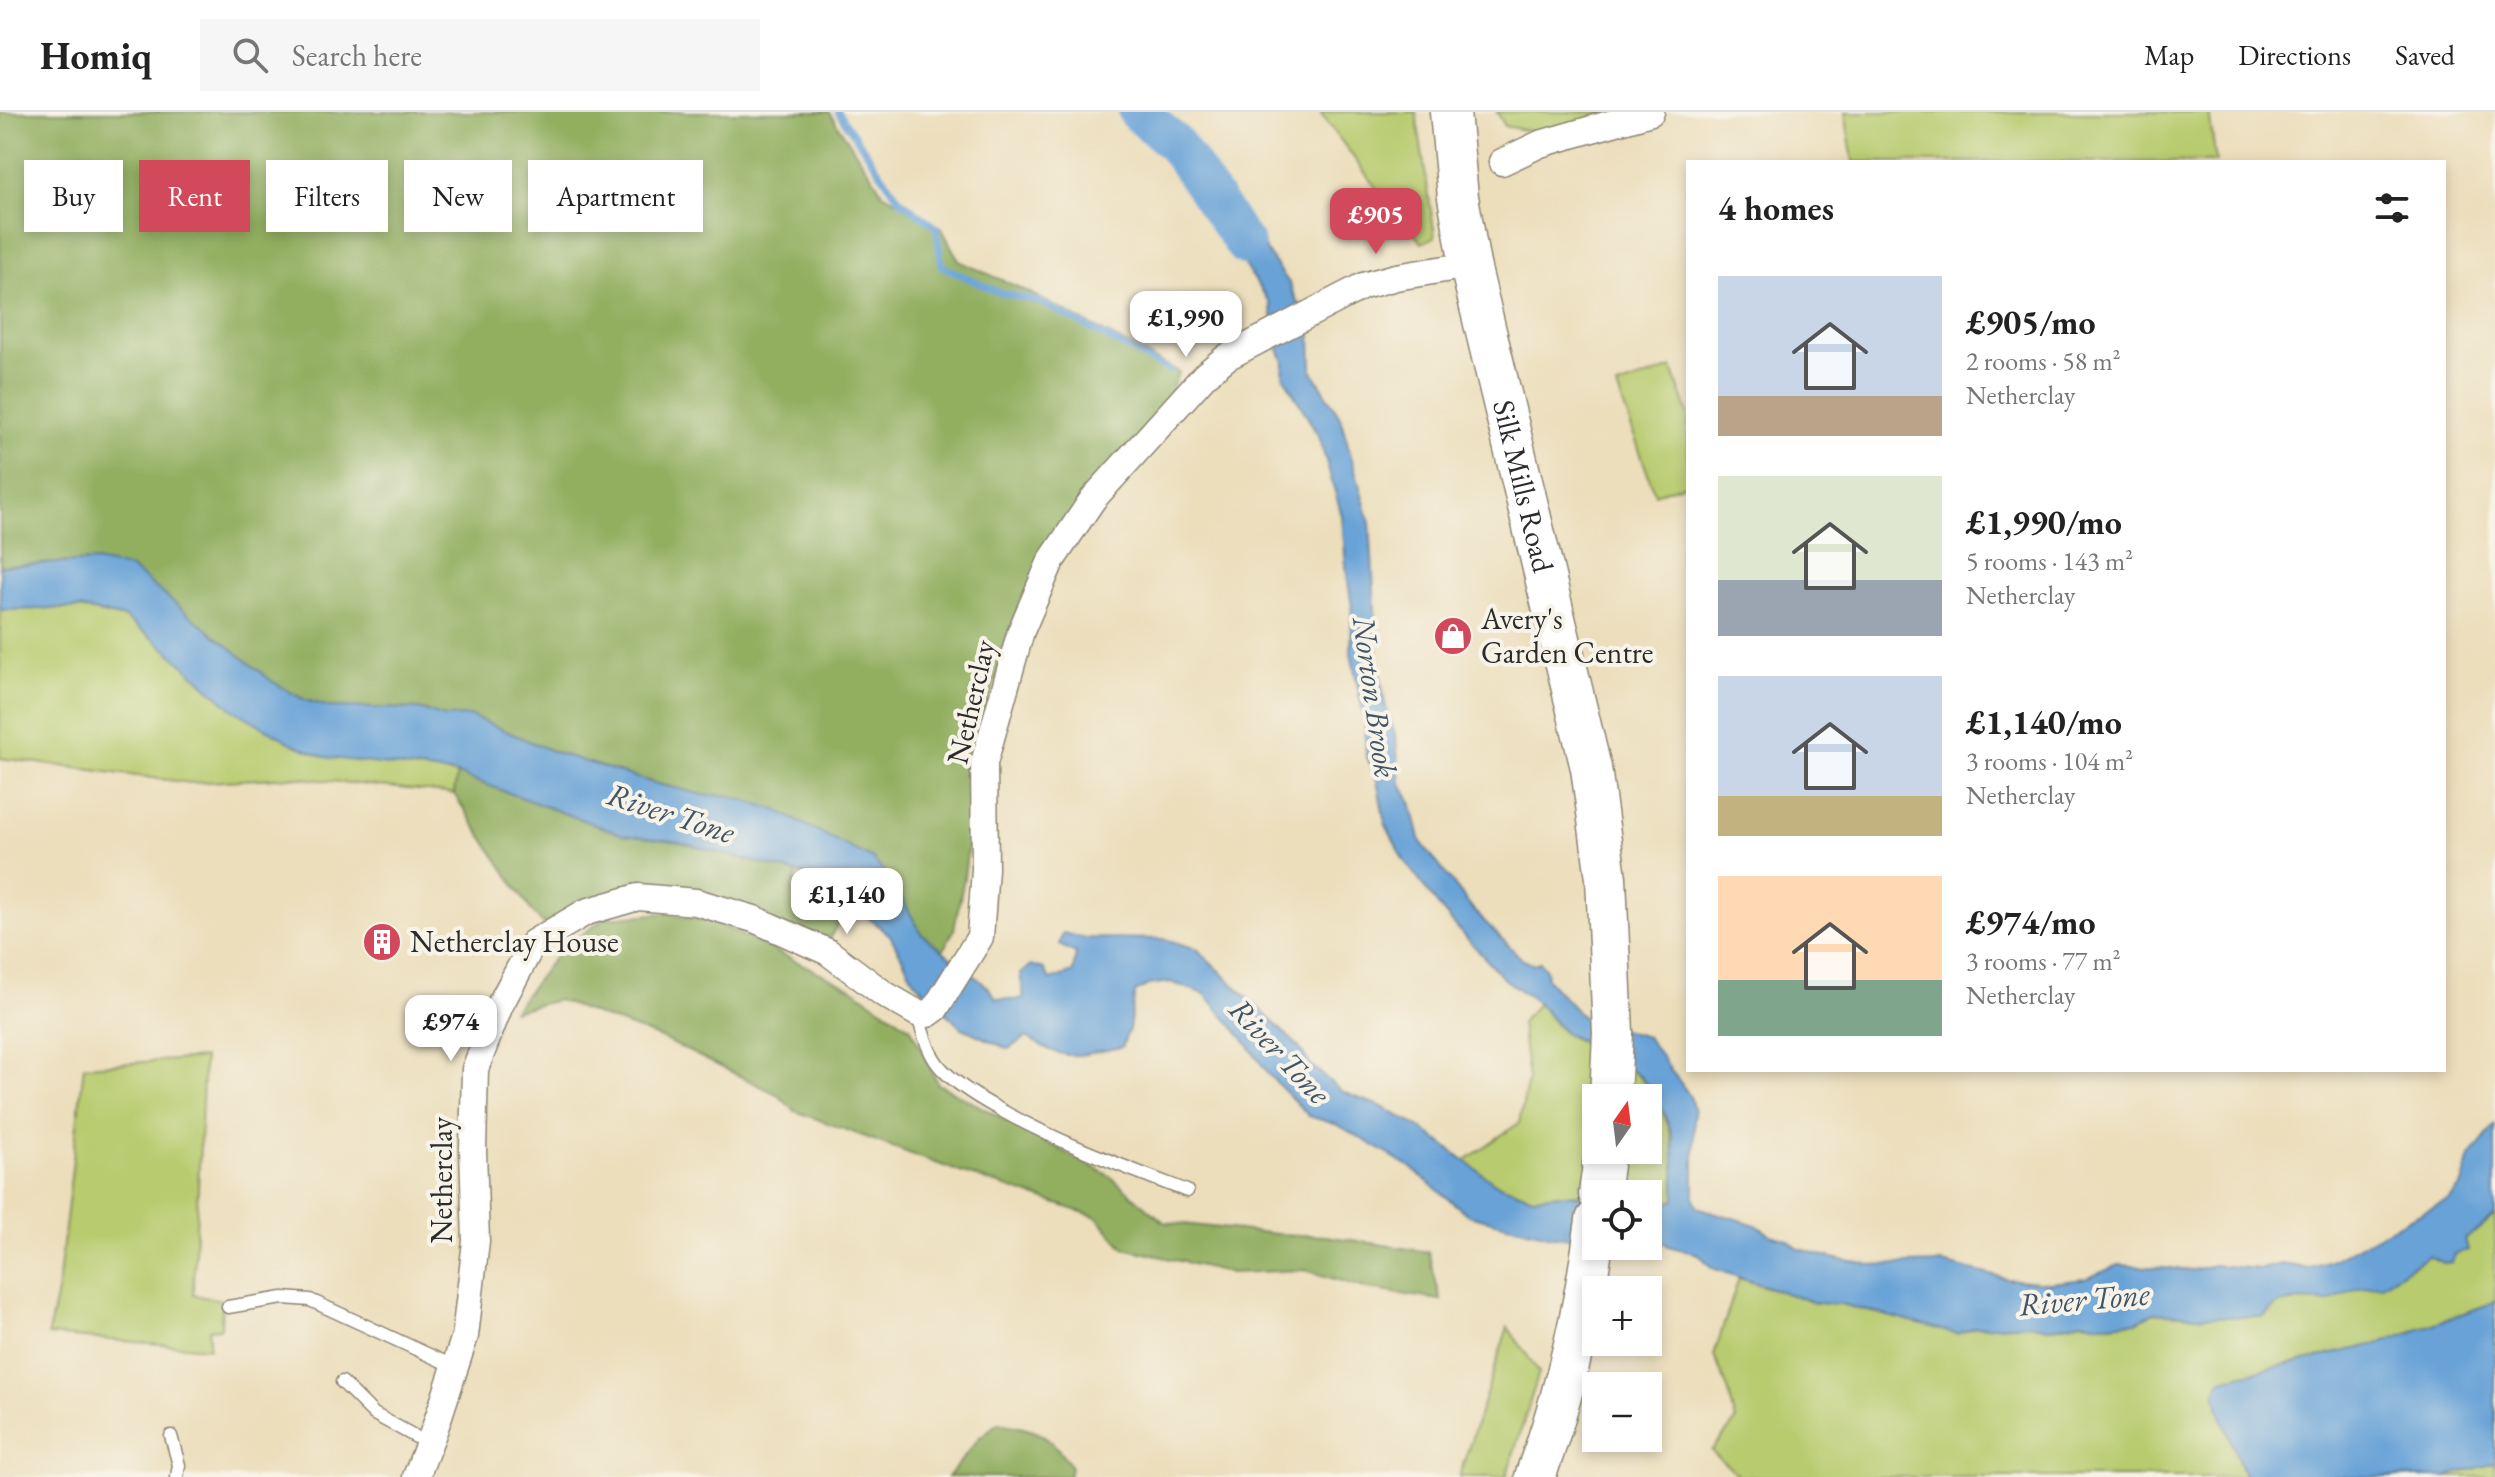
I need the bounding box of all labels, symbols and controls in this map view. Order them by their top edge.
search box [200,19,760,91]
text: Homiq [40,31,152,80]
icon: search [228,33,272,77]
text: Search here [292,36,422,75]
text: Map [2144,37,2194,73]
text: Directions [2238,37,2351,73]
text: Saved [2395,37,2455,73]
chip: Buy [24,160,123,232]
chip: Rent [139,160,250,232]
chip: Filters [266,160,388,232]
chip: New [404,160,512,232]
chip: Apartment [528,160,703,232]
text: 4 homes [1718,186,1834,230]
icon: filters [2370,186,2414,230]
pin: £905 [1329,188,1423,256]
text: £905 [1348,197,1404,231]
pin: £1,990 [1121,291,1251,359]
text: £1,990 [1148,300,1224,334]
text: £905/mo [1966,300,2096,344]
icon: home [1782,308,1878,404]
text: 2 rooms · 58 m² [1966,344,2121,378]
text: Netherclay [1966,378,2075,412]
street label: Silk Mills Road [1484,396,1563,577]
text: £1,990/mo [1966,500,2122,544]
icon: home [1782,508,1878,604]
text: 5 rooms · 143 m² [1966,544,2133,578]
text: Netherclay [1966,578,2075,612]
place label: Avery's Garden Centre [1480,599,1654,672]
water label: Norton Brook [1343,613,1407,781]
shop icon: Avery's Garden Centre [1432,615,1474,657]
street label: Netherclay [937,635,1004,768]
text: £1,140/mo [1966,700,2122,744]
icon: home [1782,708,1878,804]
text: 3 rooms · 104 m² [1966,744,2133,778]
water label: River Tone [602,773,741,854]
text: Netherclay [1966,778,2075,812]
pin: £1,140 [782,868,912,936]
text: £1,140 [809,877,885,911]
text: £974/mo [1966,900,2096,944]
icon: home [1782,908,1878,1004]
building icon: Netherclay House [361,921,403,963]
place label: Netherclay House [410,922,619,961]
text: 3 rooms · 77 m² [1966,944,2121,978]
text: Netherclay [1966,978,2075,1012]
water label: River Tone [1220,989,1341,1114]
pin: £974 [404,995,498,1063]
text: £974 [423,1004,479,1038]
north arrow [1582,1084,1662,1164]
map controls [1582,1084,1662,1452]
street label: Netherclay [422,1116,461,1243]
button: locate [1582,1180,1662,1260]
water label: River Tone [2017,1272,2152,1326]
button: + [1582,1276,1662,1356]
button: − [1582,1372,1662,1452]

